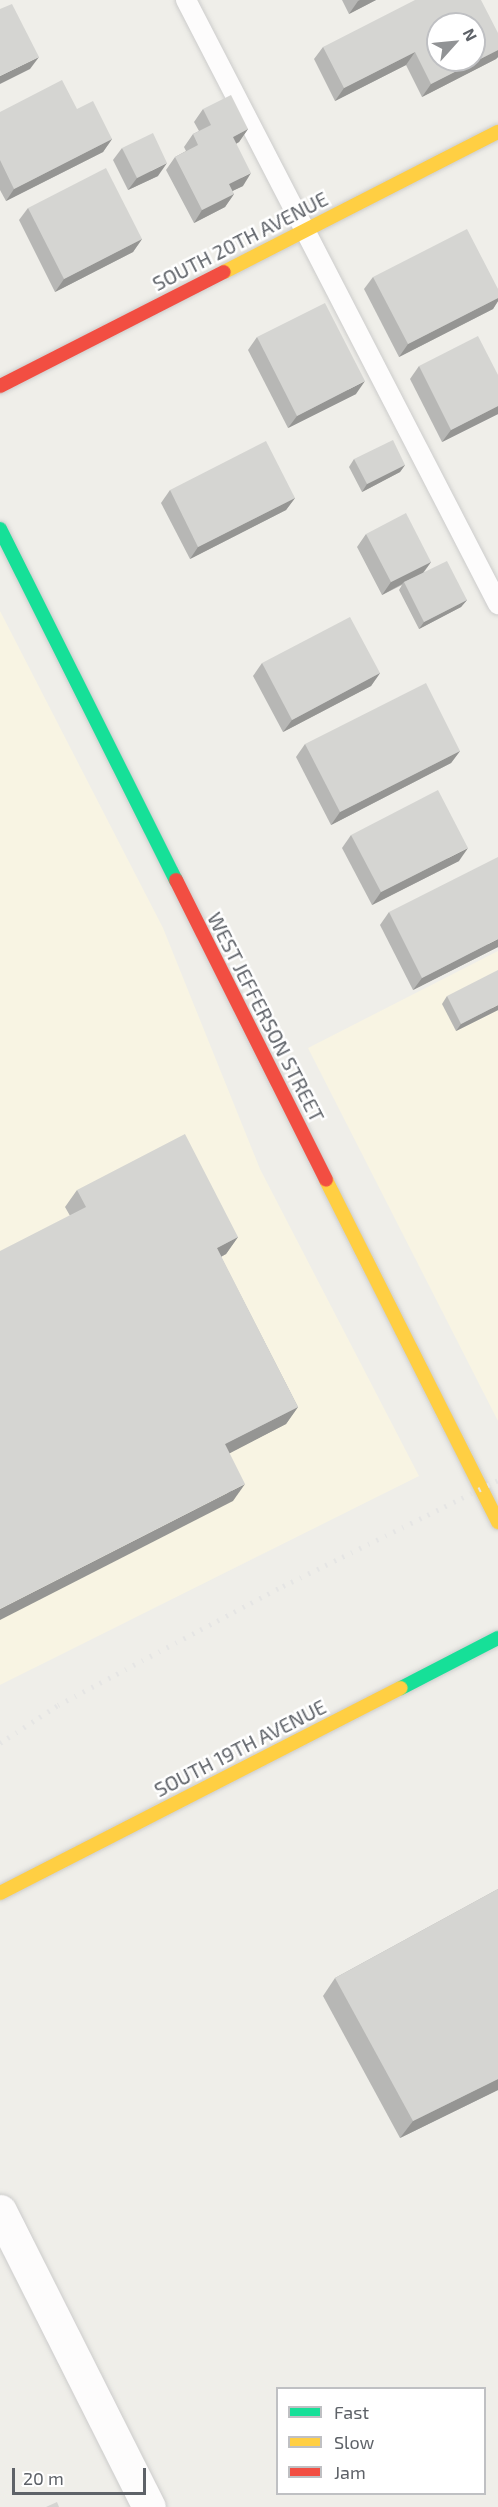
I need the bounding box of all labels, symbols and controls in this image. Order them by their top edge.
north arrow [426,12,486,72]
text: N [460,25,482,44]
street label: SOUTH 20TH AVENUE [148,186,332,296]
street label: WEST JEFFERSON STREET [202,908,330,1126]
street label: SOUTH 19TH AVENUE [150,1694,330,1802]
legend [276,2387,486,2495]
text: Fast [334,2401,369,2423]
text: Slow [334,2431,374,2453]
scale bar [15,2456,148,2494]
text: Jam [334,2461,366,2483]
text: 20 m [23,2467,64,2489]

